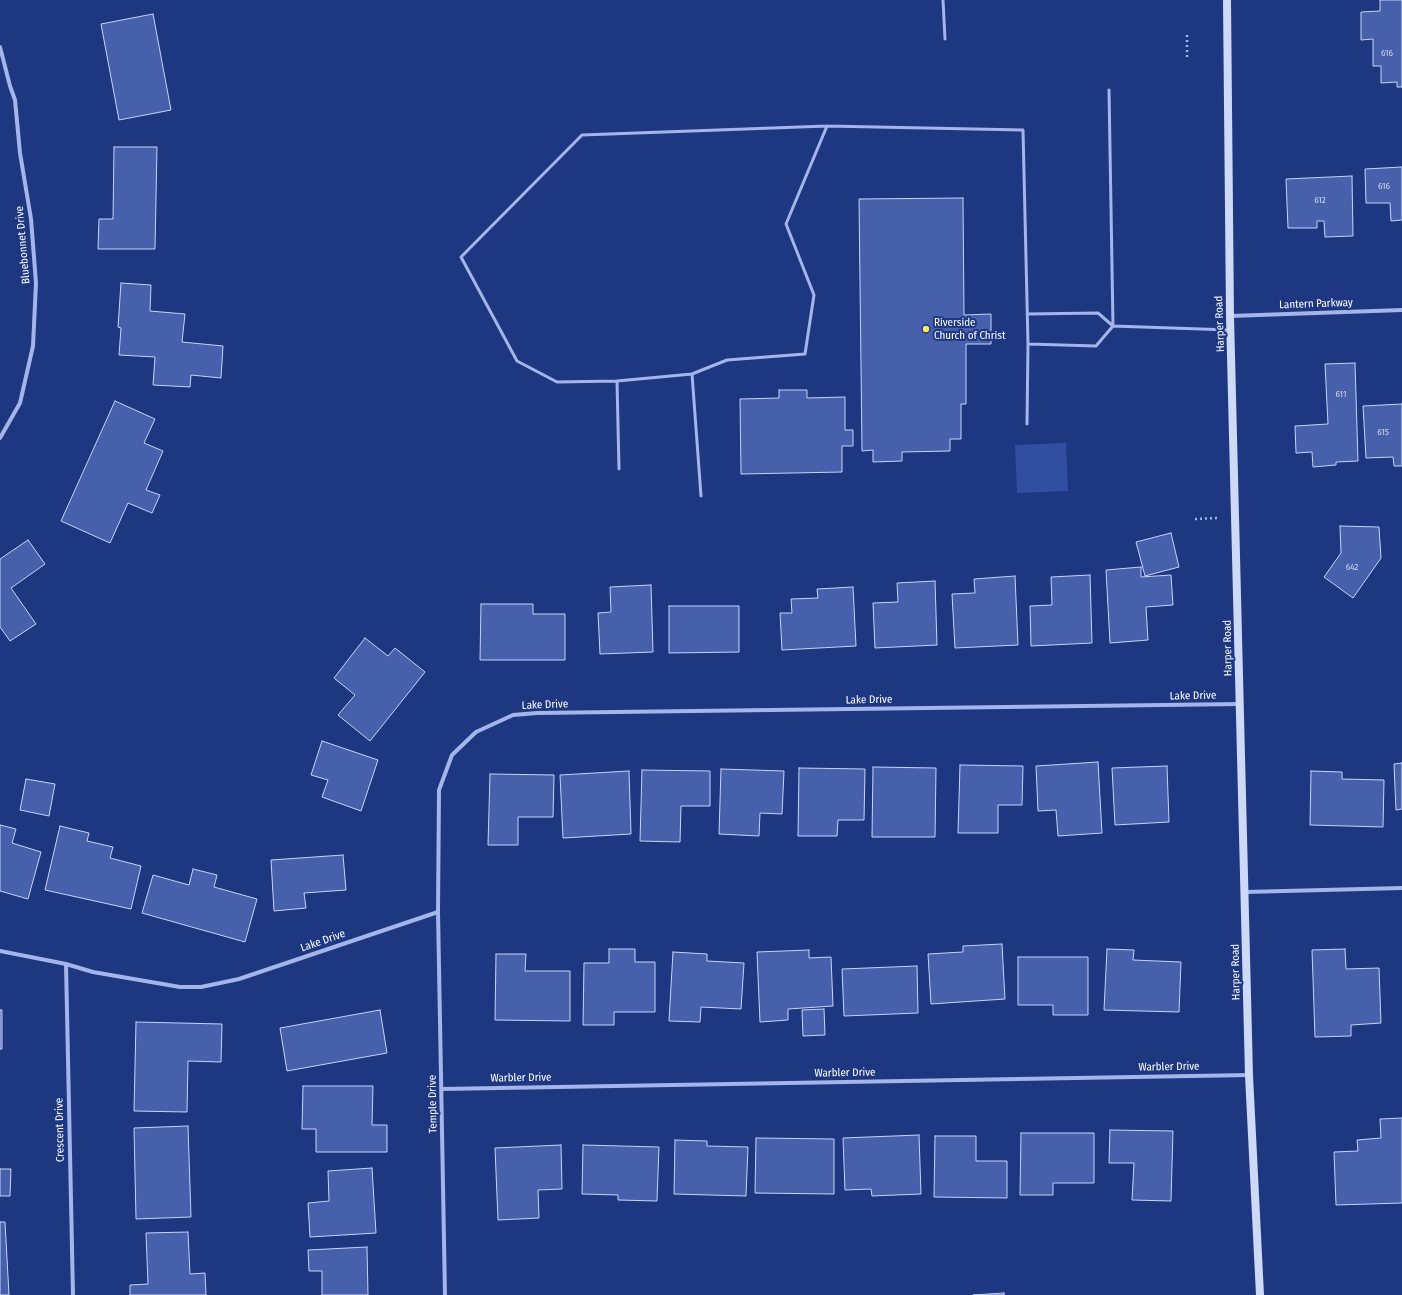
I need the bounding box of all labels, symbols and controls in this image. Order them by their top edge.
house number: 616 [1381,48,1393,58]
house number: 616 [1378,181,1390,191]
house number: 612 [1314,195,1326,205]
street label: Bluebonnet Drive [13,205,33,285]
street label: Harper Road [1212,296,1228,352]
street label: Lantern Parkway [1279,296,1353,312]
place label: Riverside Church of Christ [934,316,1006,342]
marker: Riverside Church of Christ [921,324,931,334]
house number: 611 [1336,389,1346,399]
house number: 615 [1377,427,1389,437]
house number: 642 [1346,562,1358,572]
street label: Harper Road [1221,620,1235,676]
street label: Lake Drive [1170,689,1216,703]
street label: Lake Drive [846,693,892,707]
street label: Lake Drive [522,698,568,712]
street label: Lake Drive [299,927,347,955]
street label: Harper Road [1229,944,1243,1000]
street label: Warbler Drive [1138,1060,1200,1074]
street label: Warbler Drive [814,1066,876,1080]
street label: Warbler Drive [490,1071,552,1085]
street label: Temple Drive [426,1075,440,1133]
street label: Crescent Drive [53,1098,67,1162]

